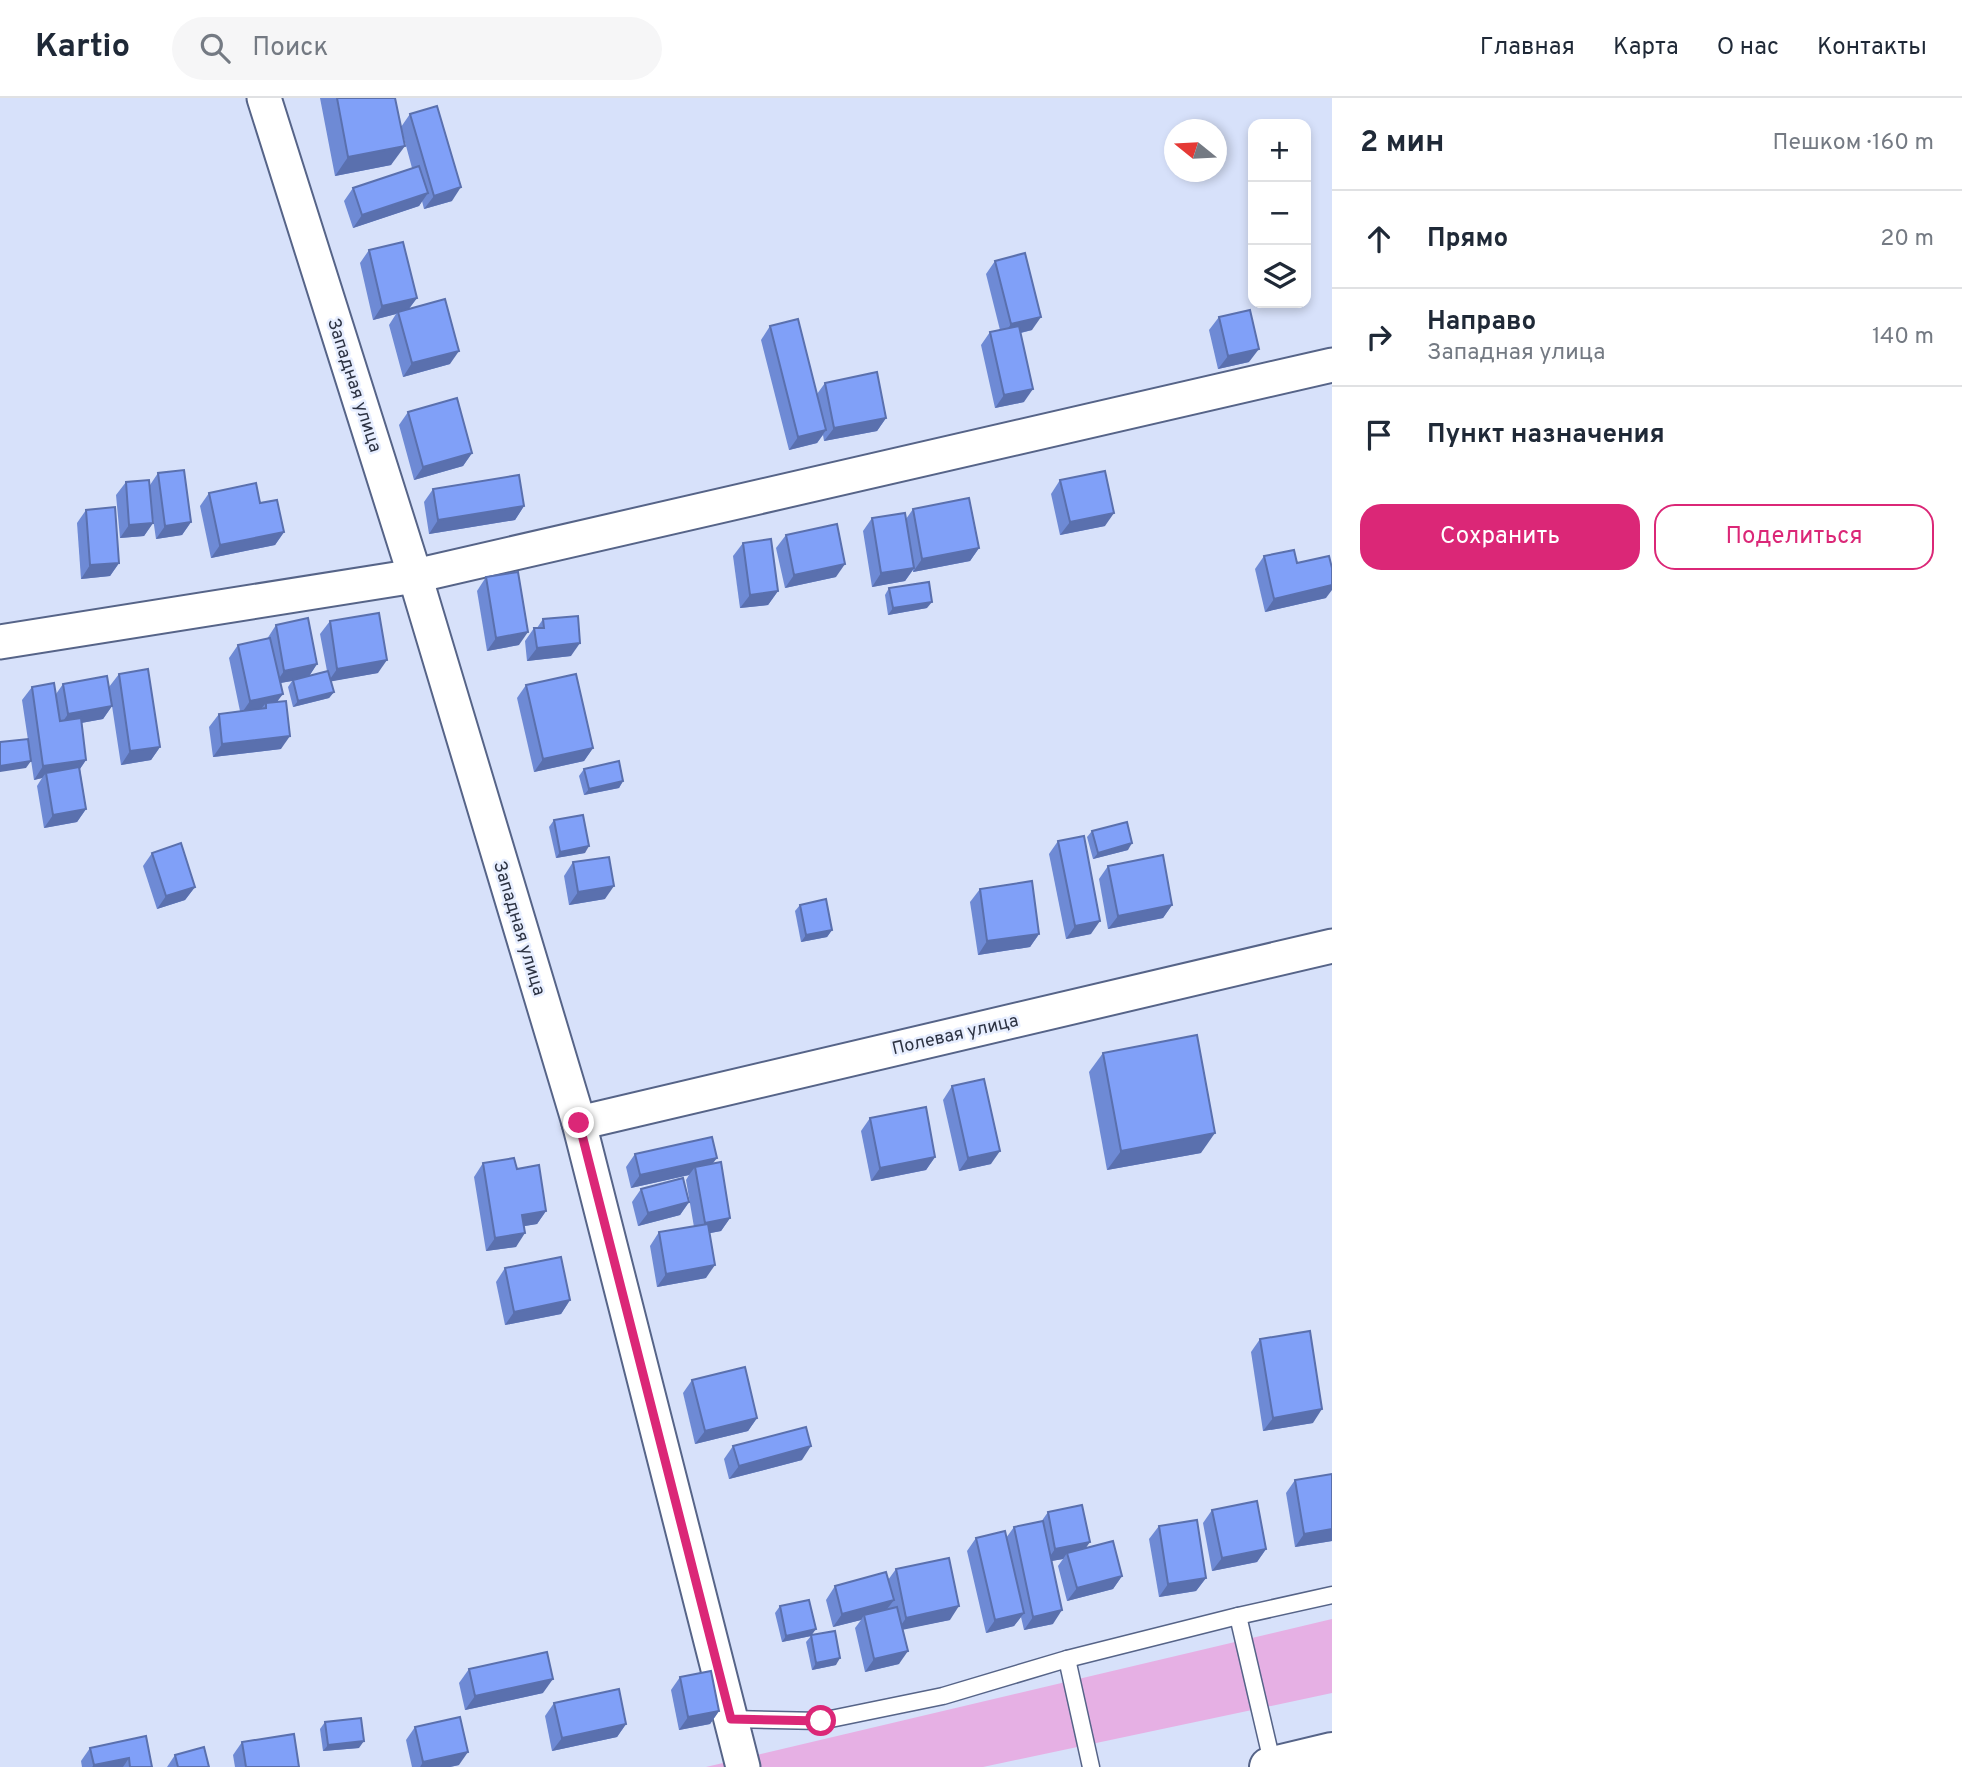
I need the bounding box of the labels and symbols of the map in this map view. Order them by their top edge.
north arrow [1164,119,1227,182]
street label: Западная улица [321,316,386,455]
street label: Западная улица [487,858,550,999]
street label: Полевая улица [890,1010,1021,1061]
route end [563,1107,594,1138]
route start [805,1705,836,1736]

